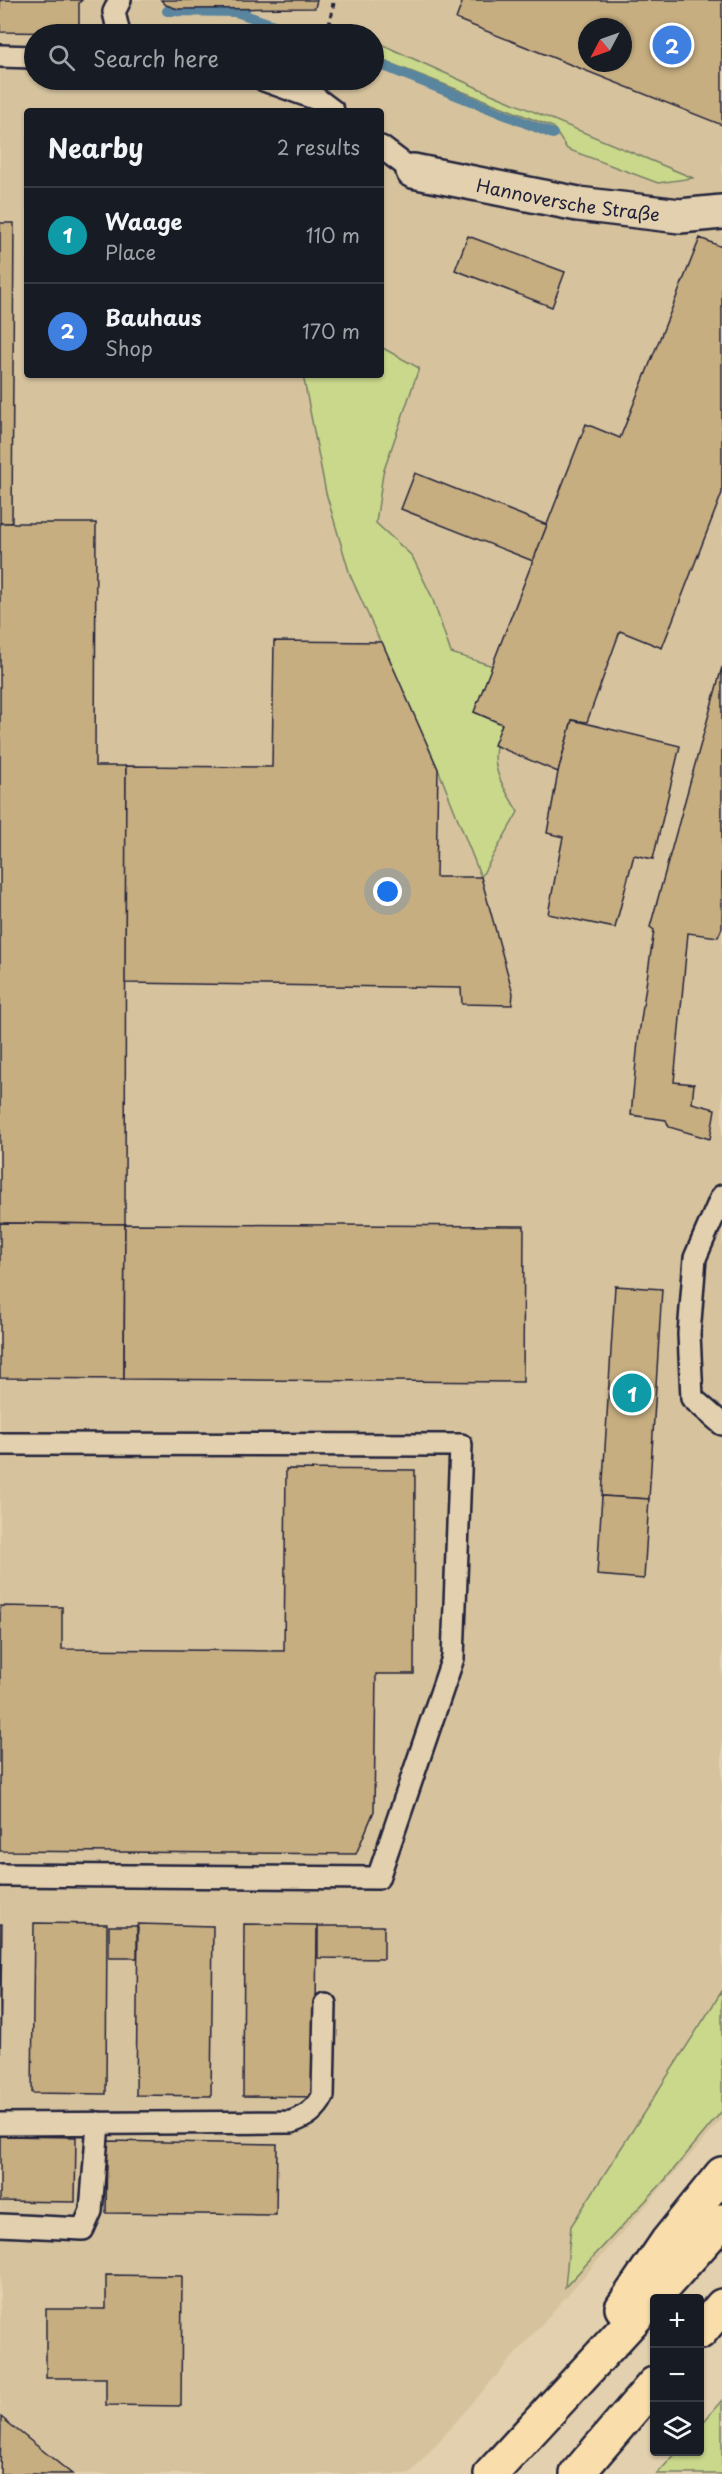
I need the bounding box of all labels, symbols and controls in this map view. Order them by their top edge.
north arrow [578,18,632,72]
pin: 2 [652,22,692,68]
search box [24,24,384,90]
icon: search [45,41,78,74]
text: Search here [93,41,219,74]
text: Nearby [48,128,143,167]
text: 2 results [277,132,360,162]
street label: Hannoversche Straße [474,171,662,227]
text: Waage [105,204,183,237]
text: 1 [63,220,72,250]
text: 110 m [306,220,360,250]
text: Place [105,237,156,267]
text: Bauhaus [105,300,202,333]
text: 2 [60,316,75,346]
text: 170 m [302,316,360,346]
text: Shop [105,333,153,363]
your location [373,877,402,906]
pin: 1 [612,1370,652,1416]
map controls [650,2294,704,2456]
button: + [650,2294,704,2348]
button: − [650,2348,704,2402]
button: layers [650,2402,704,2456]

